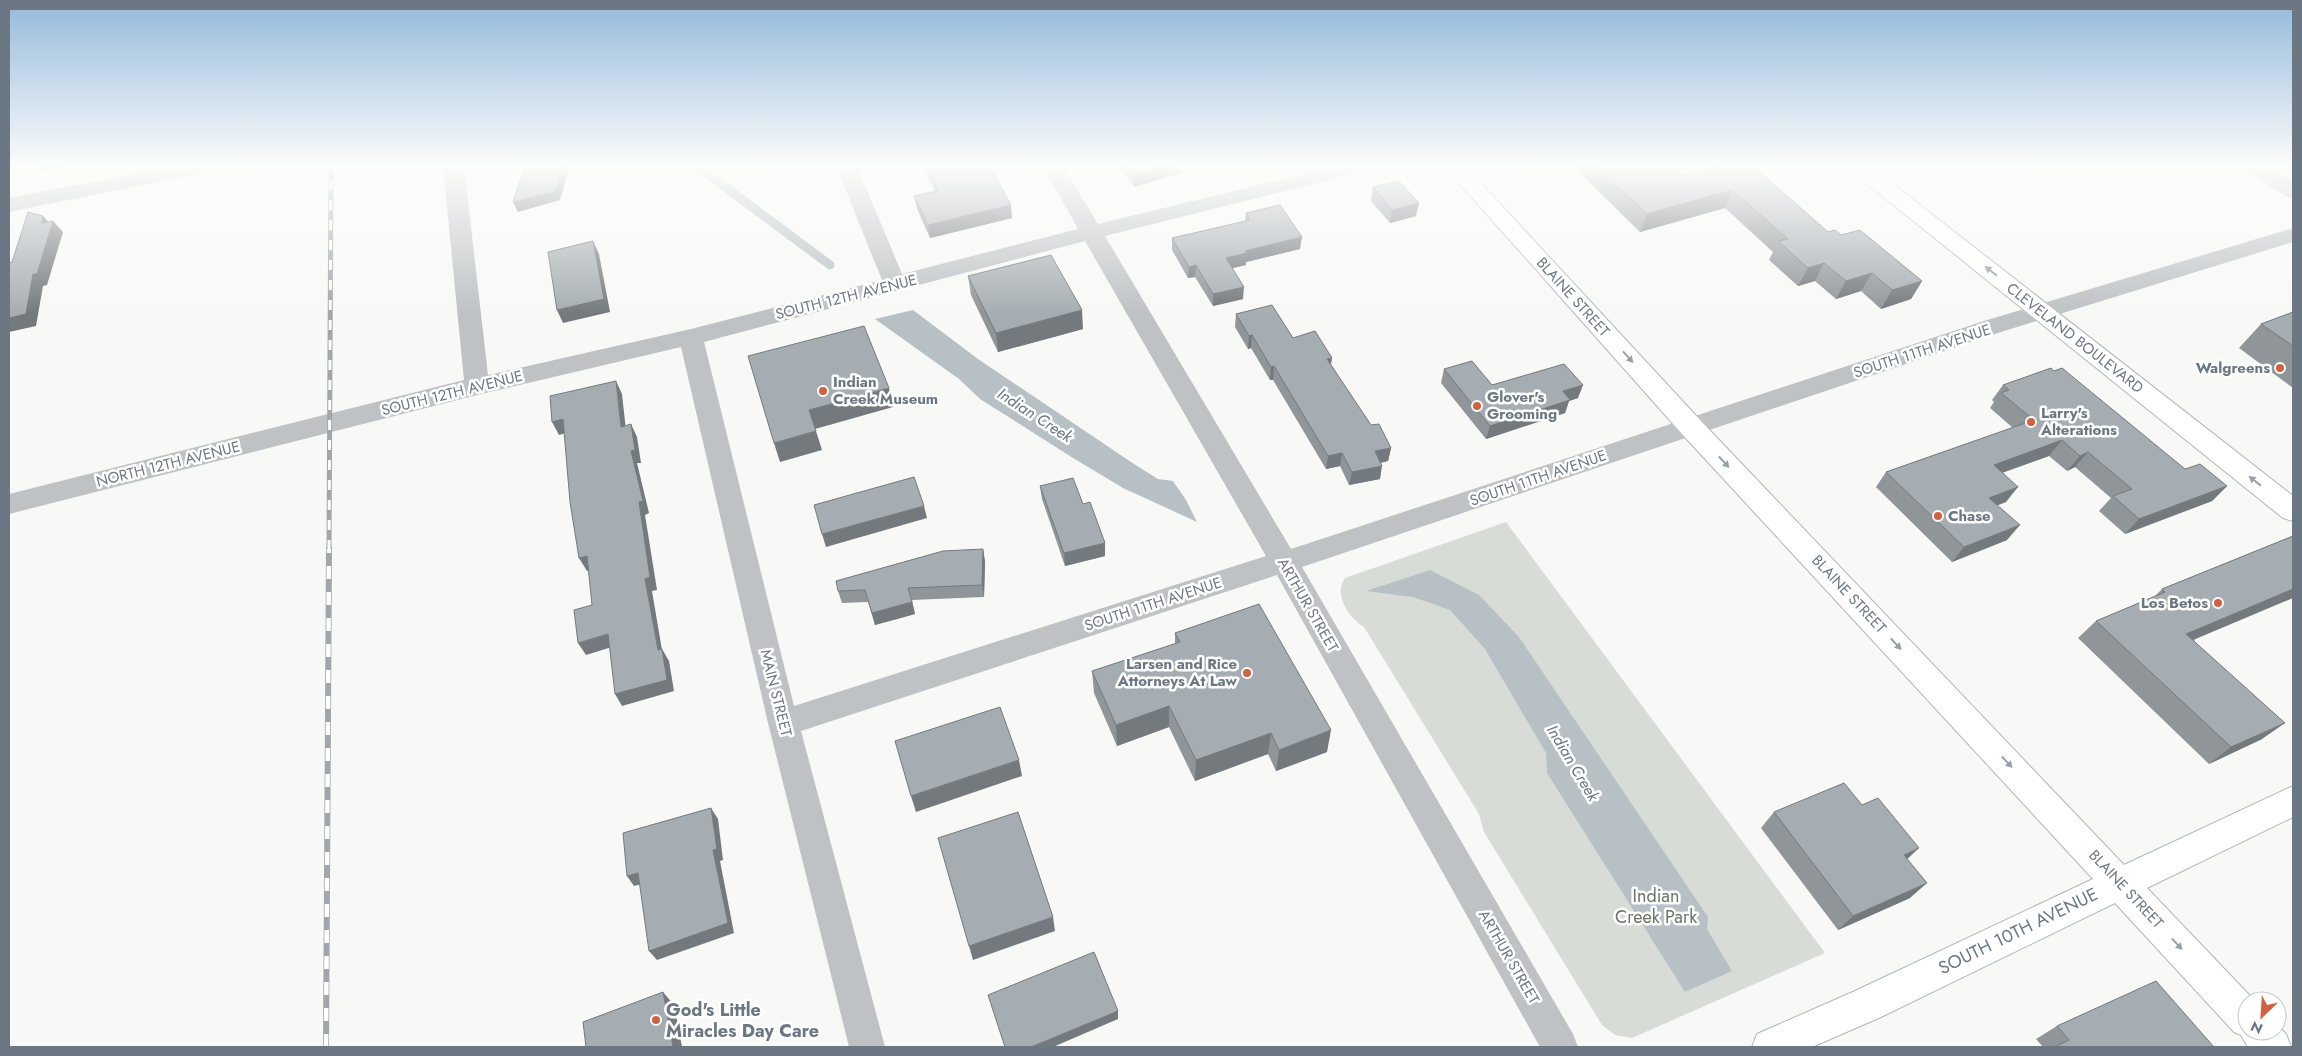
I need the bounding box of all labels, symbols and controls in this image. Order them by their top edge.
street label: BLAINE STREET [1531,252,1615,342]
one-way arrow [1984,266,1997,276]
street label: SOUTH 12TH AVENUE [773,269,919,325]
street label: CLEVELAND BOULEVARD [2002,278,2148,398]
street label: SOUTH 11TH AVENUE [1851,318,1993,384]
one-way arrow [1622,351,1633,364]
place label: Walgreens [2196,357,2270,379]
marker: Walgreens [2274,362,2286,374]
street label: SOUTH 12TH AVENUE [379,365,525,421]
place label: Indian Creek Museum [833,371,938,410]
water label: Indian Creek [993,382,1078,448]
marker: Indian Creek Museum [817,385,829,397]
place label: Glover's Grooming [1487,386,1557,425]
marker: Glover's Grooming [1471,400,1483,412]
place label: Larry's Alterations [2040,402,2117,441]
marker: Larry's Alterations [2025,416,2037,428]
street label: NORTH 12TH AVENUE [94,435,242,493]
street label: SOUTH 11TH AVENUE [1467,444,1609,512]
one-way arrow [1718,456,1730,468]
one-way arrow [2249,475,2262,486]
place label: Chase [1948,505,1991,527]
marker: Chase [1932,510,1944,522]
street label: BLAINE STREET [1807,550,1891,638]
street label: ARTHUR STREET [1272,554,1344,656]
street label: SOUTH 11TH AVENUE [1082,571,1224,637]
place label: Los Betos [2141,592,2208,614]
marker: Los Betos [2212,597,2224,609]
one-way arrow [1890,638,1902,650]
street label: MAIN STREET [755,647,797,739]
place label: Larsen and Rice Attorneys At Law [1117,653,1238,692]
marker: Larsen and Rice Attorneys At Law [1241,667,1253,679]
water label: Indian Creek [1541,721,1605,806]
one-way arrow [2001,756,2013,768]
street label: BLAINE STREET [2084,845,2168,933]
street label: SOUTH 10TH AVENUE [1934,881,2102,981]
park label: Indian Creek Park [1615,883,1697,930]
street label: ARTHUR STREET [1473,906,1545,1008]
one-way arrow [2171,938,2183,950]
north arrow [2237,991,2287,1041]
place label: God's Little Miracles Day Care [666,997,819,1044]
marker: God's Little Miracles Day Care [650,1014,662,1026]
text: N [2247,1016,2266,1039]

